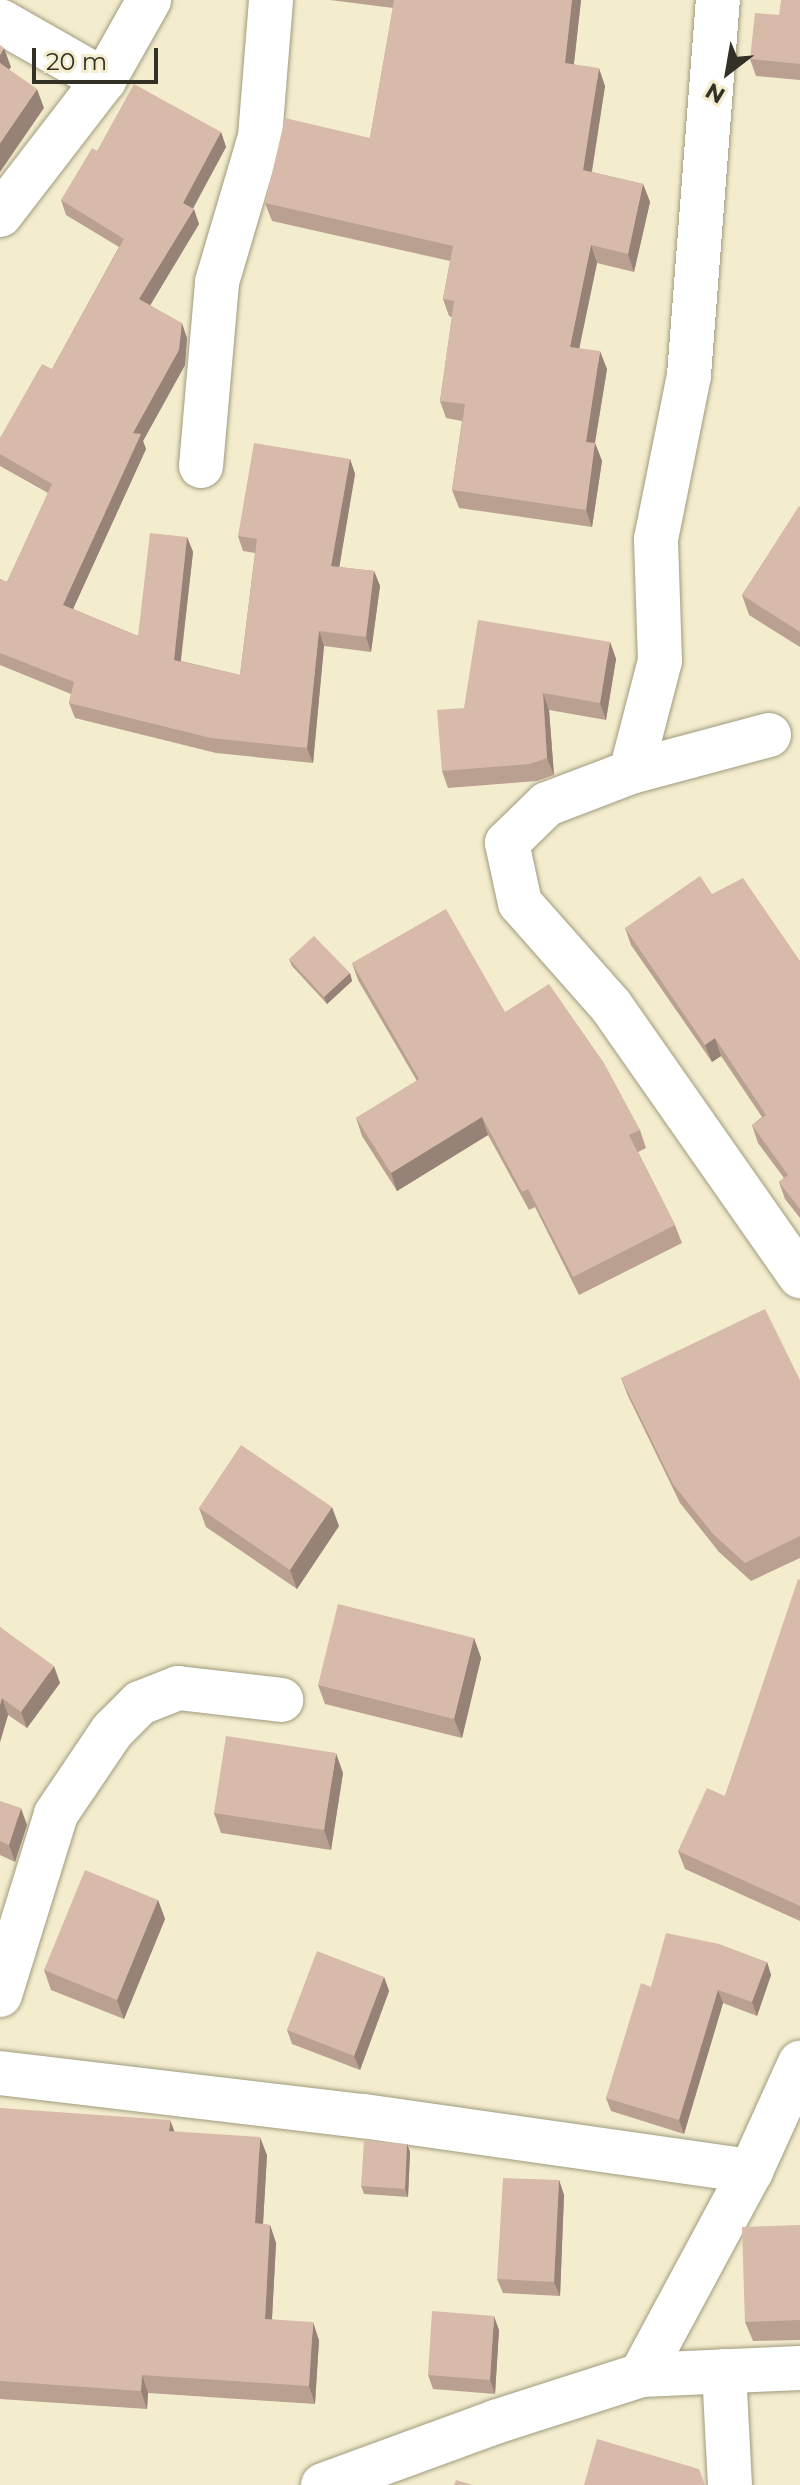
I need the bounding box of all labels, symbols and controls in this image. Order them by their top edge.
scale bar [36,32,162,82]
north arrow [688,32,768,112]
text: 20 m [46,47,107,76]
text: N [701,77,730,109]

